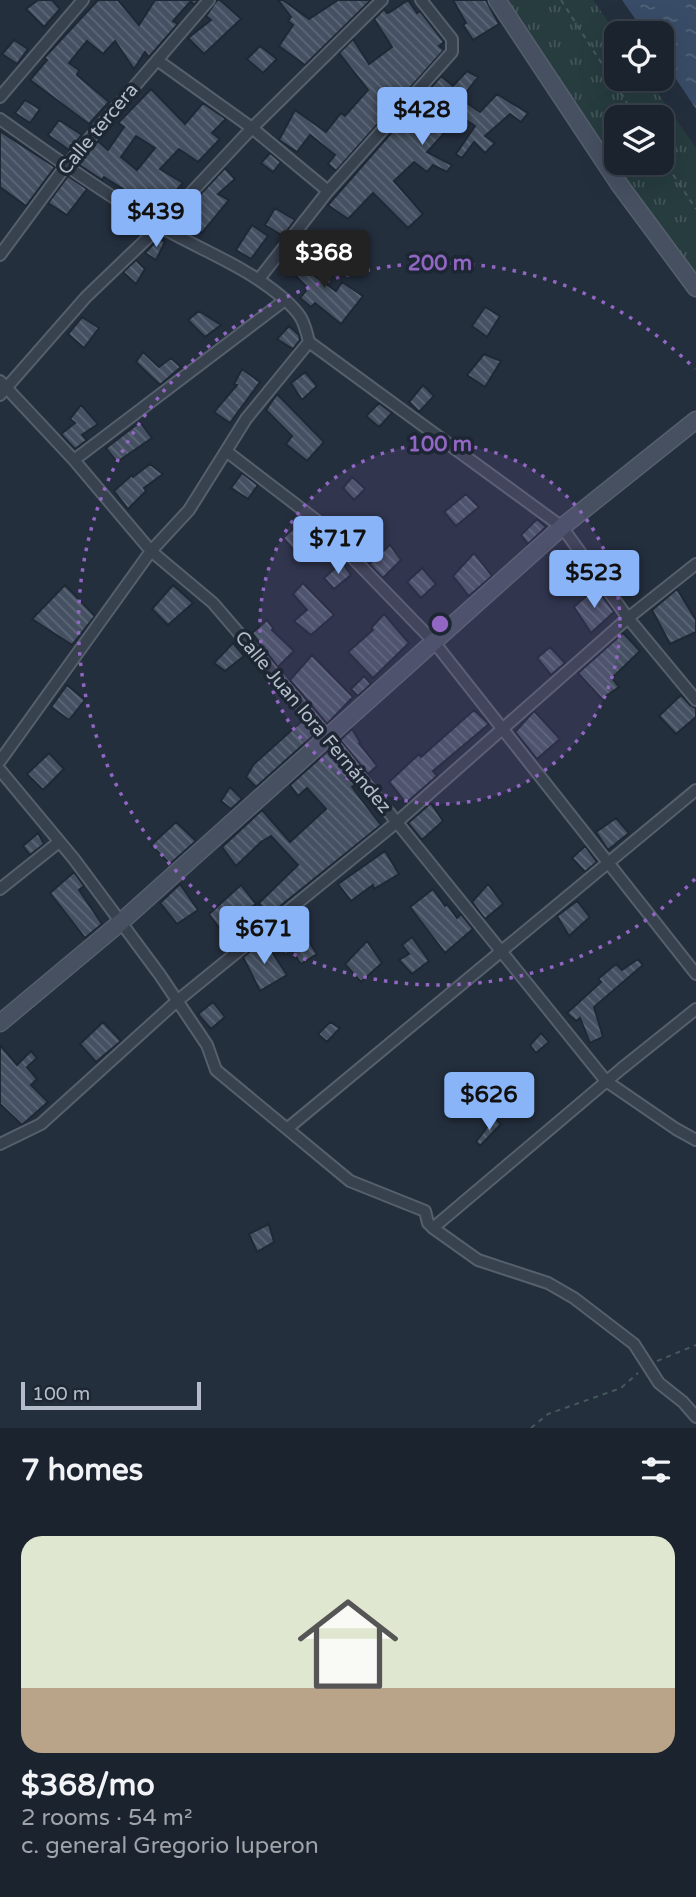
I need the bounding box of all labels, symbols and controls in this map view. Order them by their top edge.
map controls [604,21,674,175]
button: locate [604,21,674,91]
street label: Calle tercera [53,79,143,179]
pin: $428 [381,88,463,147]
text: $428 [393,96,451,124]
button: layers [604,105,674,175]
pin: $439 [115,190,197,249]
text: $439 [127,198,185,226]
pin: $368 [283,230,365,290]
text: $368 [295,239,353,267]
text: 200 m [408,251,472,276]
text: 100 m [408,432,472,457]
pin: $717 [297,516,379,576]
text: $717 [309,525,367,553]
pin: $523 [553,550,635,610]
text: $523 [565,559,623,587]
centre of rings [428,612,452,636]
street label: Calle Juan lora Fernández [230,627,396,817]
pin: $671 [223,906,305,966]
text: $671 [235,915,293,943]
pin: $626 [448,1072,530,1132]
text: $626 [460,1081,518,1109]
scale bar [21,1379,201,1411]
text: 100 m [32,1383,90,1405]
icon: filters [637,1451,675,1489]
text: 7 homes [21,1452,143,1489]
icon: home [285,1581,411,1707]
text: $368/mo [21,1767,155,1804]
text: 2 rooms · 54 m² [21,1804,192,1832]
text: c. general Gregorio luperon [21,1832,319,1860]

